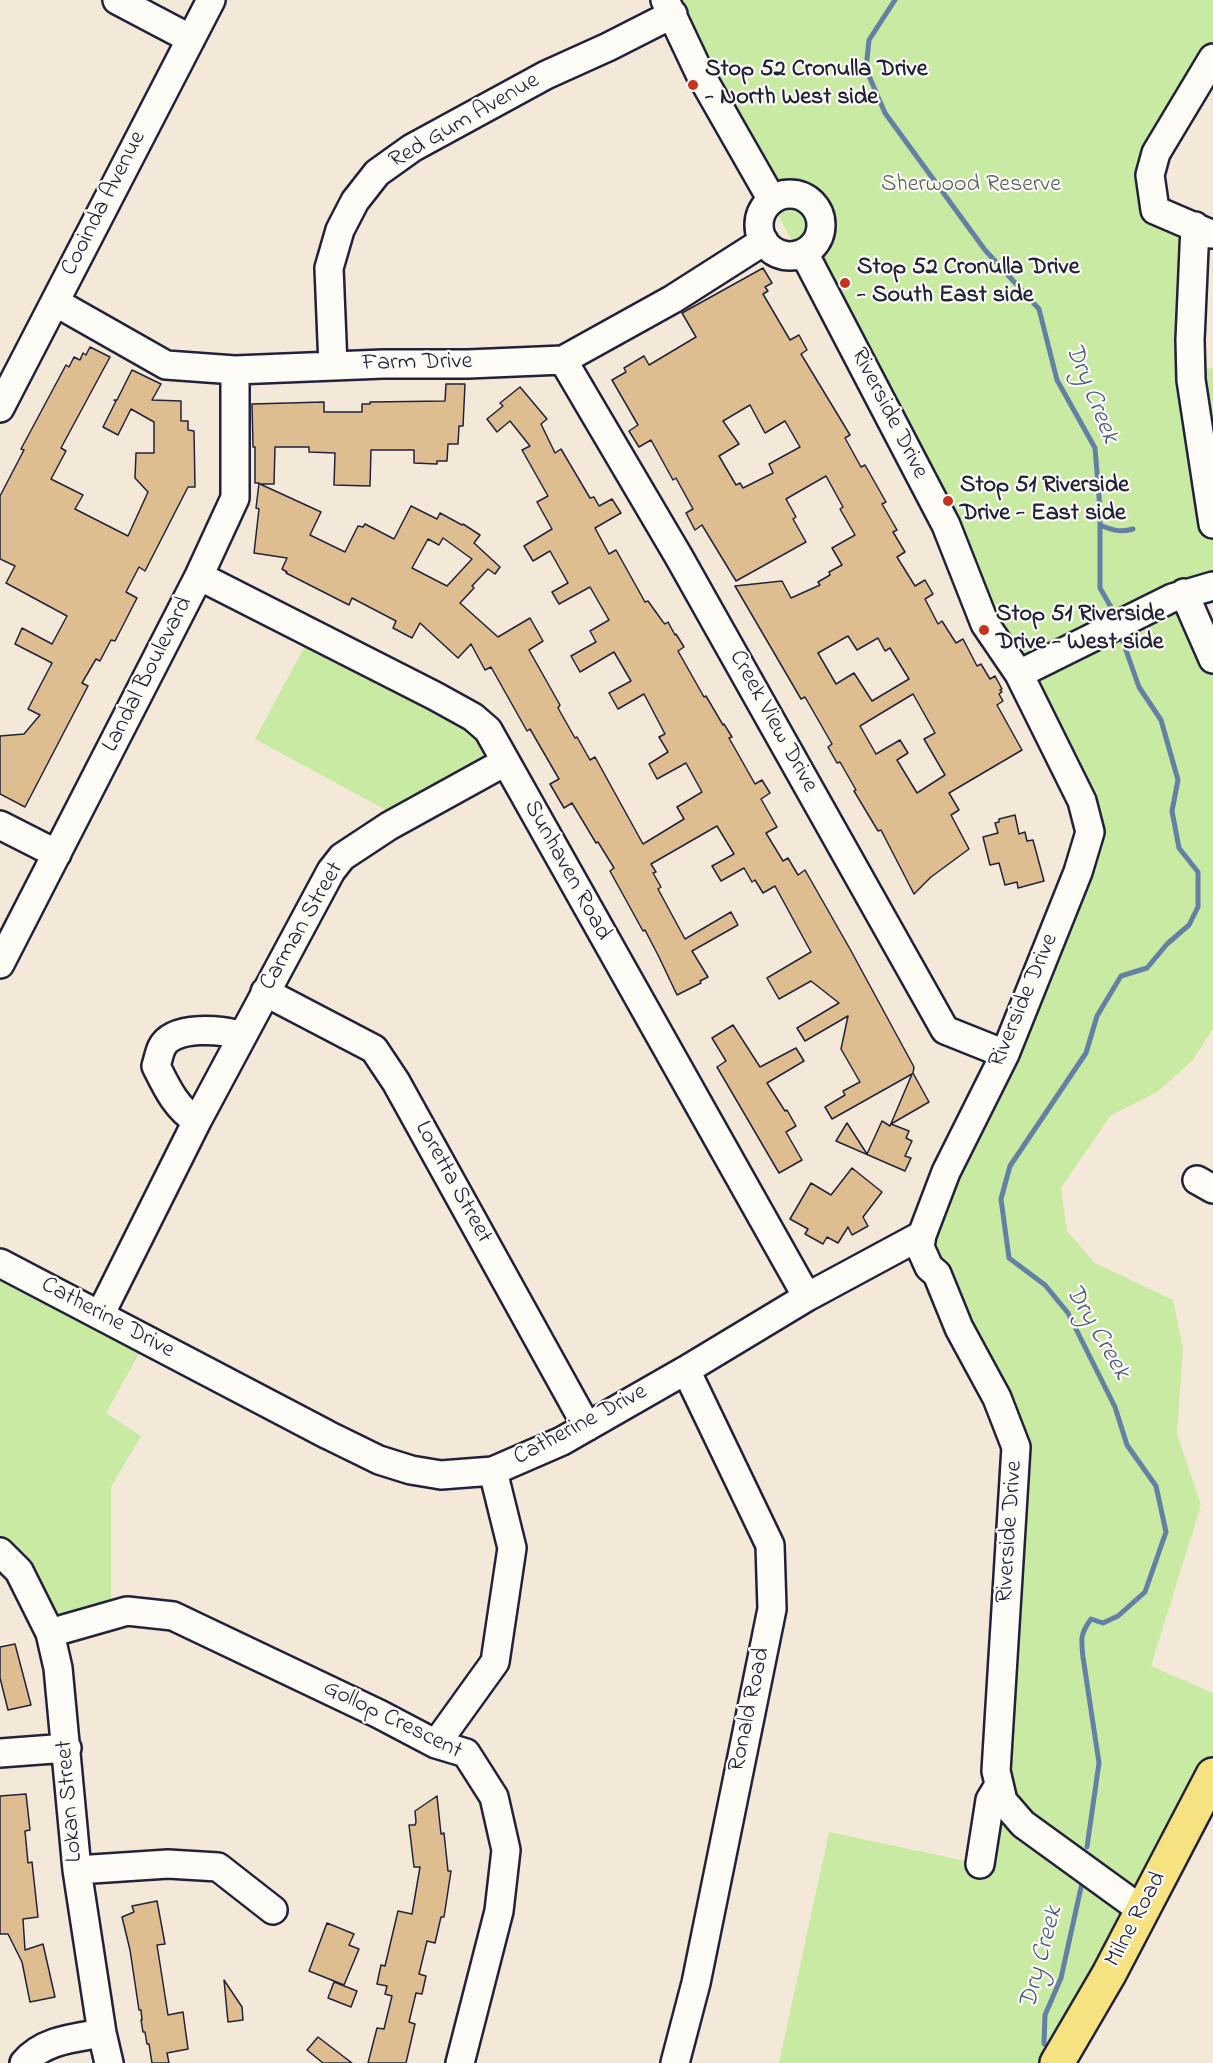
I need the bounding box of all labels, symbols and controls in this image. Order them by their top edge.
place label: Stop 52 Cronulla Drive - North West side [705,57,927,113]
street label: Red Gum Avenue [385,67,545,177]
marker: Stop 52 Cronulla Drive - North West side [686,78,700,92]
street label: Cooinda Avenue [56,127,154,281]
park label: Sherwood Reserve [881,172,1061,200]
place label: Stop 52 Cronulla Drive - South East side [857,255,1079,311]
marker: Stop 52 Cronulla Drive - South East side [838,276,852,290]
water label: Dry Creek [1056,339,1124,449]
street label: Riverside Drive [843,344,933,484]
street label: Farm Drive [361,349,473,379]
place label: Stop 51 Riverside Drive - East side [960,473,1129,529]
marker: Stop 51 Riverside Drive - East side [941,494,955,508]
street label: Landal Boulevard [97,593,201,757]
place label: Stop 51 Riverside Drive - West side [996,602,1165,658]
marker: Stop 51 Riverside Drive - West side [977,623,991,637]
street label: Creek View Drive [721,646,823,798]
street label: Sunhaven Road [516,796,616,946]
street label: Carman Street [255,858,351,996]
street label: Riverside Drive [984,930,1066,1072]
street label: Loretta Street [407,1117,497,1249]
street label: Catherine Drive [35,1272,179,1366]
water label: Dry Creek [1056,1280,1136,1386]
street label: Catherine Drive [509,1379,653,1473]
street label: Riverside Drive [992,1460,1030,1604]
street label: Ronald Road [724,1645,778,1775]
street label: Gollop Crescent [318,1675,466,1767]
street label: Lokan Street [51,1739,91,1863]
street label: Milne Road [1100,1867,1174,1973]
water label: Dry Creek [1014,1903,1072,2013]

